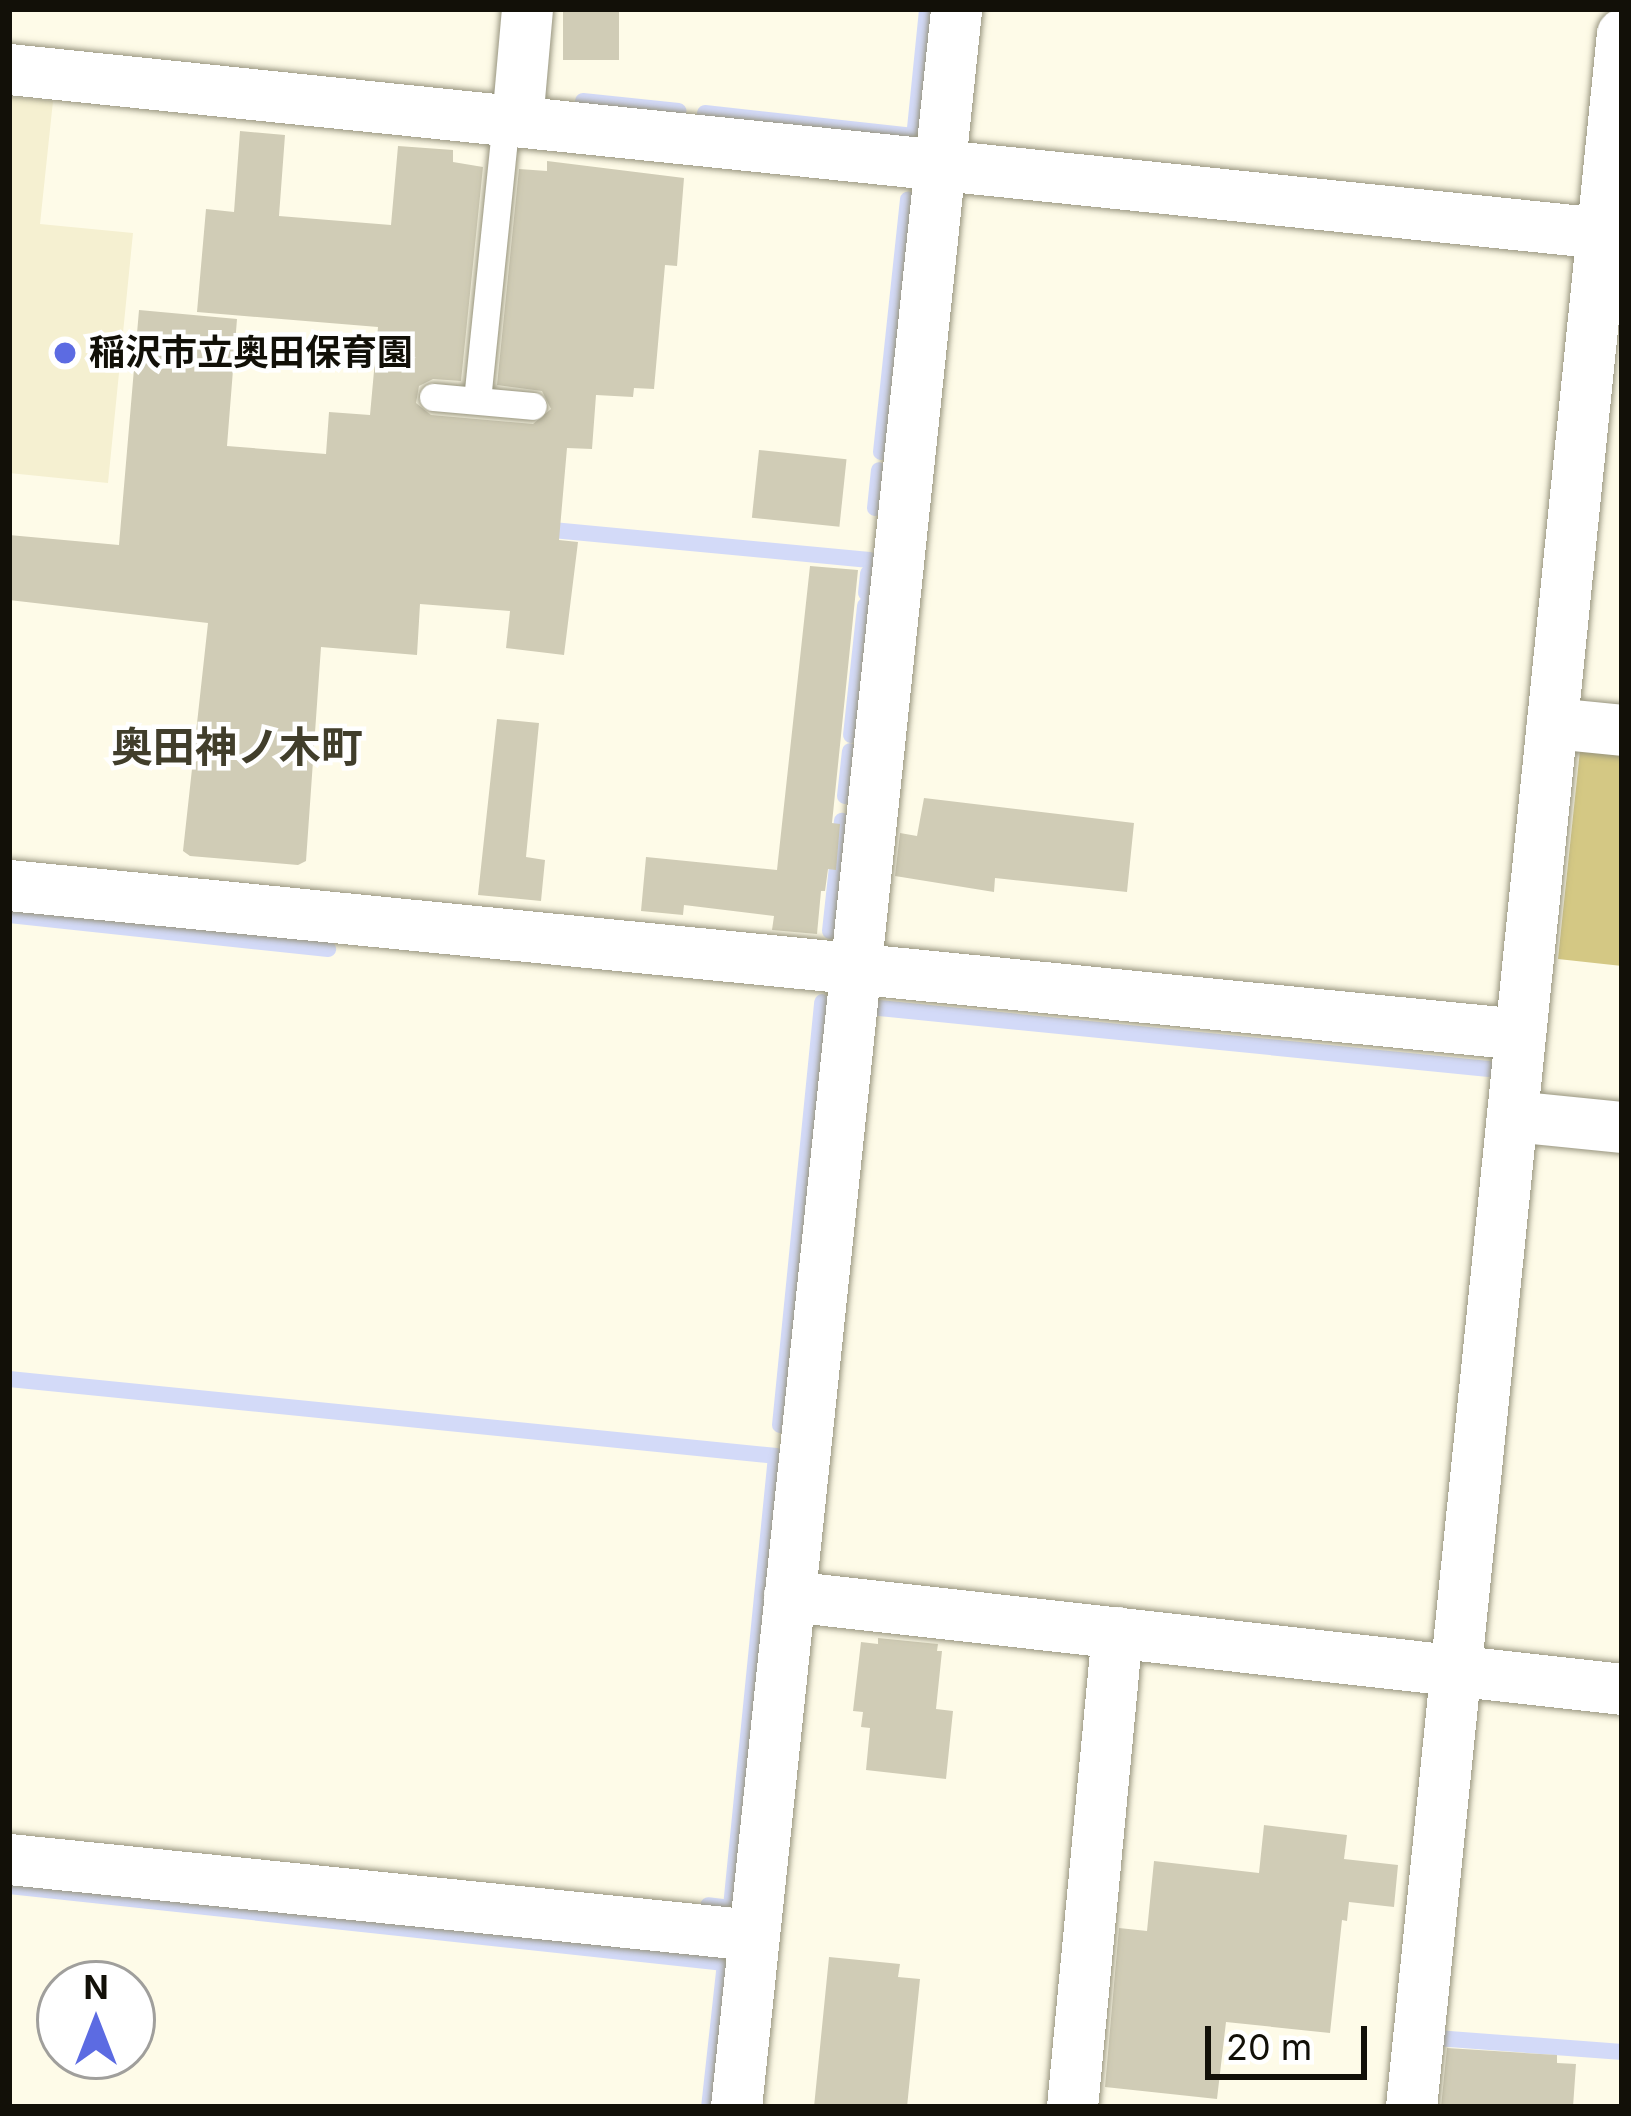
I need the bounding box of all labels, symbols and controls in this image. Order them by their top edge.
place label: 稲沢市立奥田保育園 [89,331,413,375]
marker: 稲沢市立奥田保育園 [52,340,78,366]
district label: 奥田神ノ木町 [111,722,363,772]
north arrow [36,1960,156,2080]
text: N [83,1967,109,2007]
scale bar [1211,2002,1373,2076]
text: 20 m [1226,2025,1312,2069]

